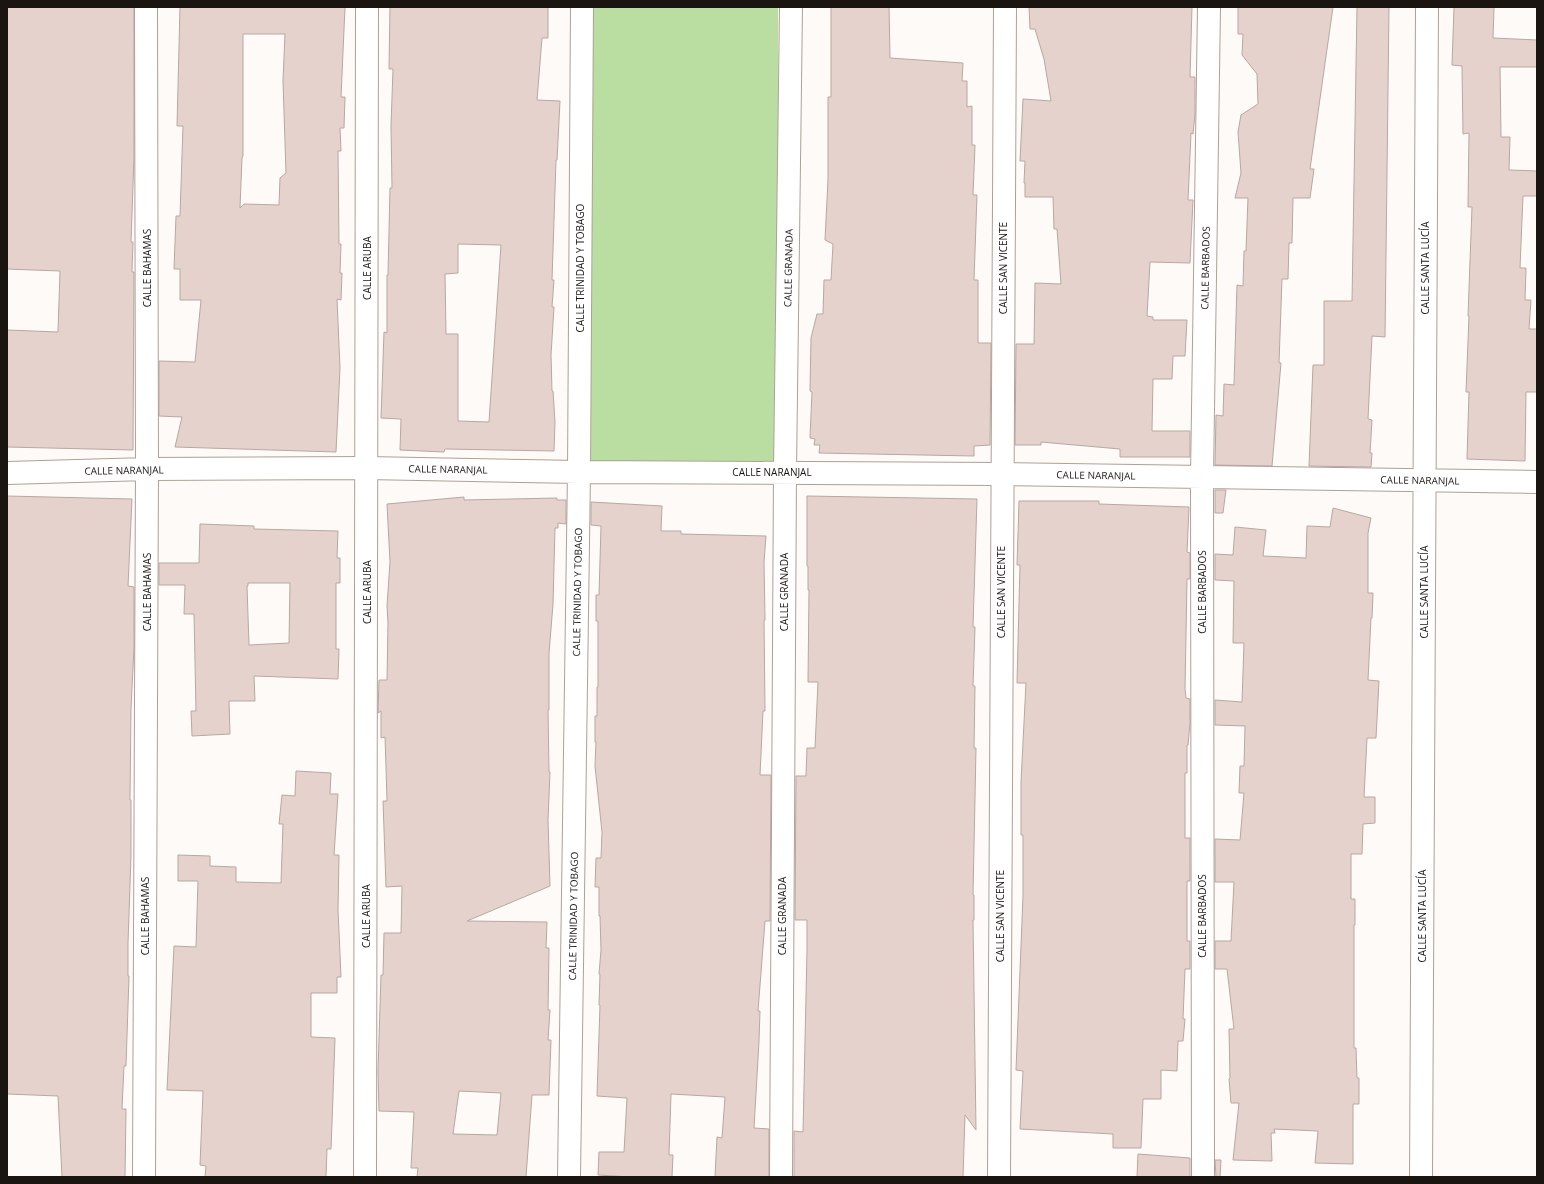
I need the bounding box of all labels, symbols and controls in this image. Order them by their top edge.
street label: CALLE TRINIDAD Y TOBAGO [573,203,587,332]
street label: CALLE SANTA LUCÍA [1418,221,1432,314]
street label: CALLE SAN VICENTE [996,222,1010,314]
street label: CALLE BARBADOS [1197,226,1213,310]
street label: CALLE GRANADA [780,228,796,307]
street label: CALLE BAHAMAS [140,229,154,307]
street label: CALLE ARUBA [360,235,374,300]
street label: CALLE NARANJAL [408,461,488,477]
street label: CALLE NARANJAL [84,462,164,478]
street label: CALLE NARANJAL [732,465,812,479]
street label: CALLE NARANJAL [1056,467,1136,483]
street label: CALLE NARANJAL [1380,472,1460,488]
street label: CALLE TRINIDAD Y TOBAGO [569,527,585,656]
street label: CALLE SANTA LUCÍA [1417,545,1431,638]
street label: CALLE SAN VICENTE [994,546,1008,638]
street label: CALLE BARBADOS [1195,550,1209,634]
street label: CALLE GRANADA [777,552,791,631]
street label: CALLE BAHAMAS [140,553,154,631]
street label: CALLE ARUBA [360,559,374,624]
street label: CALLE TRINIDAD Y TOBAGO [565,851,581,980]
street label: CALLE SANTA LUCÍA [1415,869,1429,962]
street label: CALLE SAN VICENTE [993,870,1007,962]
street label: CALLE BARBADOS [1195,874,1209,958]
street label: CALLE GRANADA [775,876,789,955]
street label: CALLE BAHAMAS [138,877,152,955]
street label: CALLE ARUBA [359,883,373,948]

